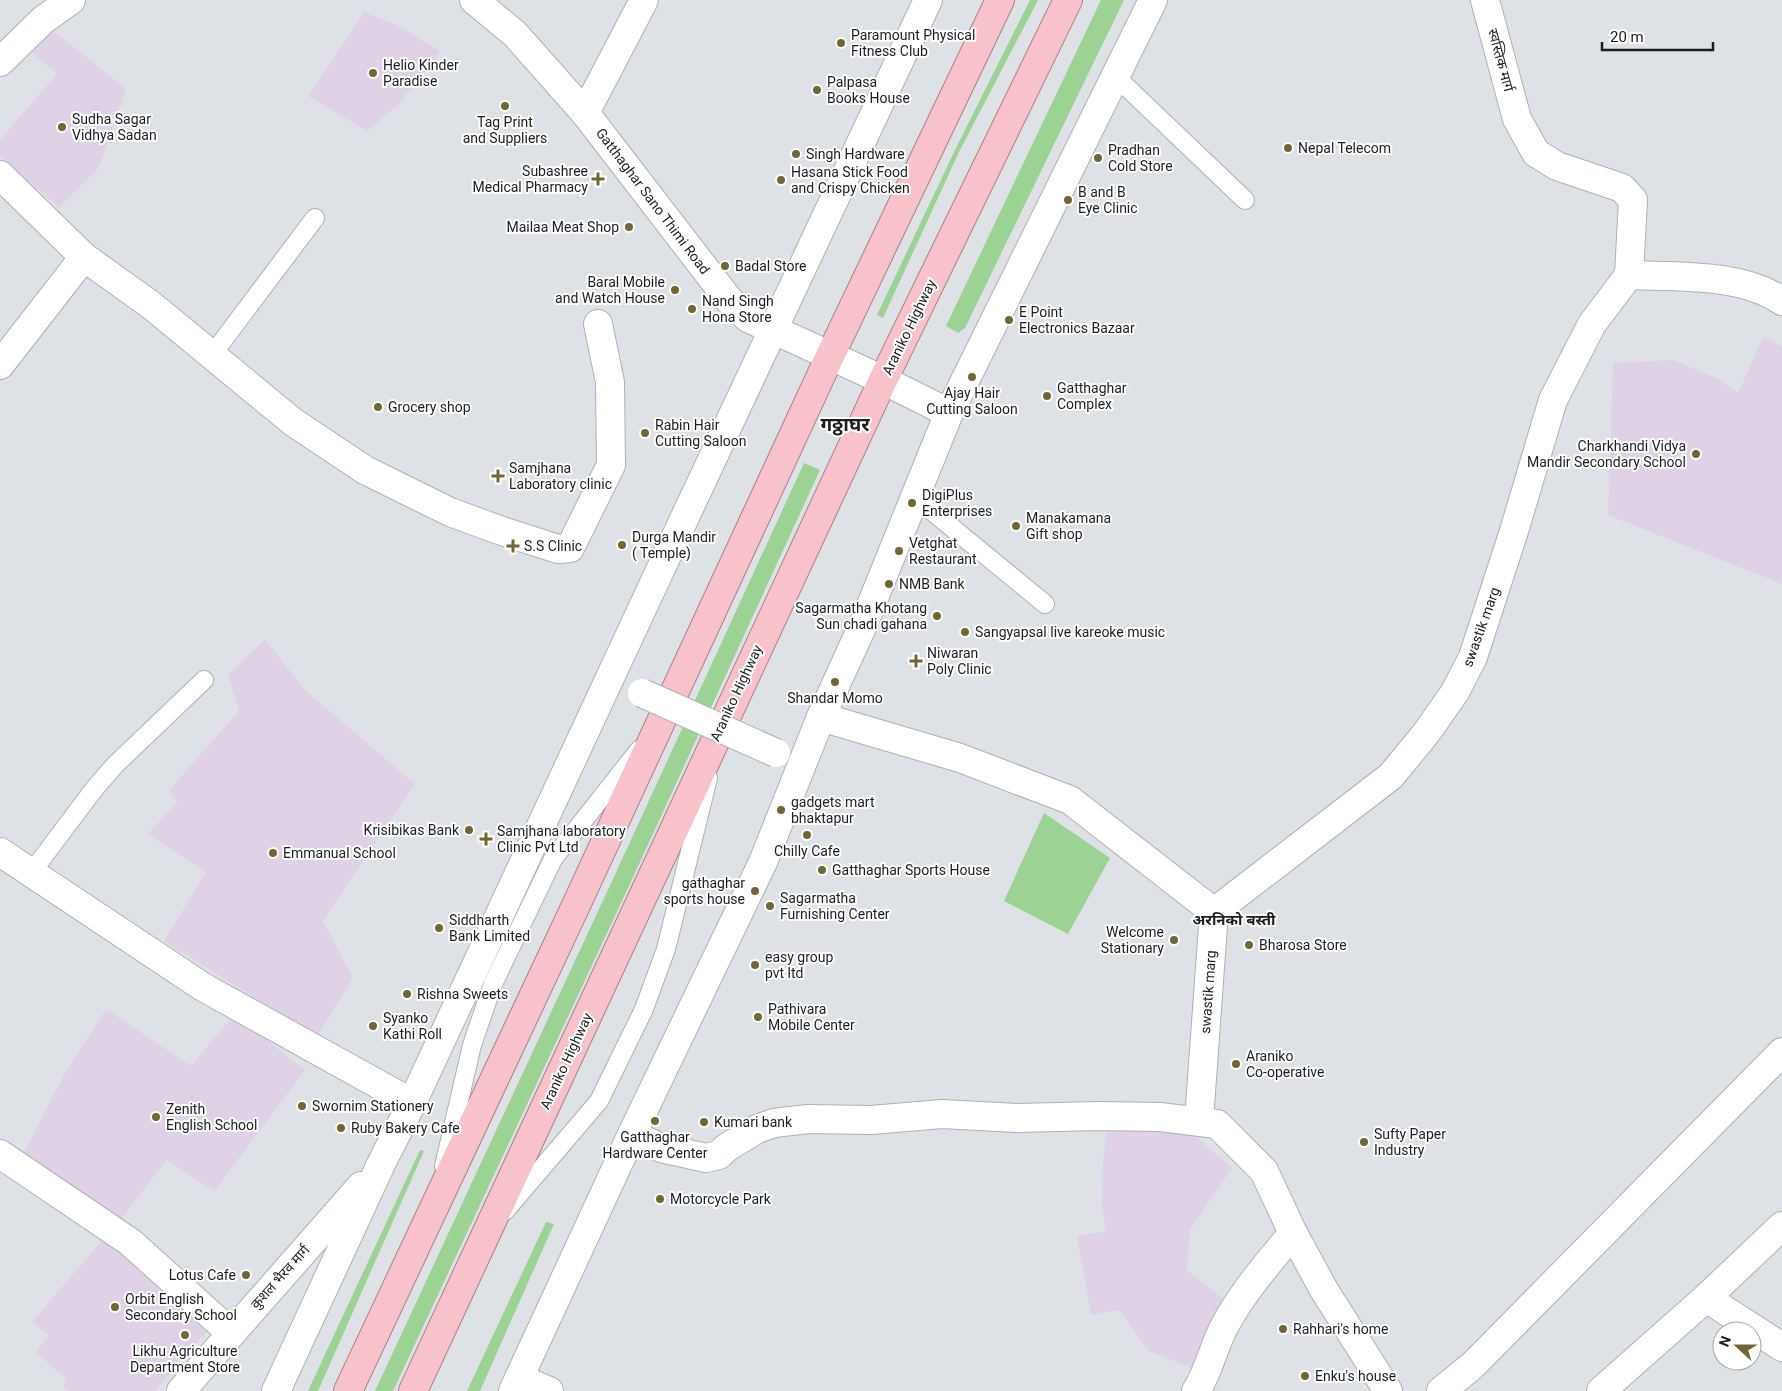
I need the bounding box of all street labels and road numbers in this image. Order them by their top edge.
street label: स्वस्तिक मार्ग [1485,27,1517,94]
street label: Gatthaghar Sano Thimi Road [593,125,713,277]
street label: Araniko Highway [879,276,939,377]
street label: swastik marg [1459,585,1503,669]
street label: Araniko Highway [707,642,765,744]
street label: swastik marg [1197,950,1219,1034]
street label: Araniko Highway [537,1010,595,1112]
street label: कुशल‌ भैरव मार्ग [247,1241,315,1313]

